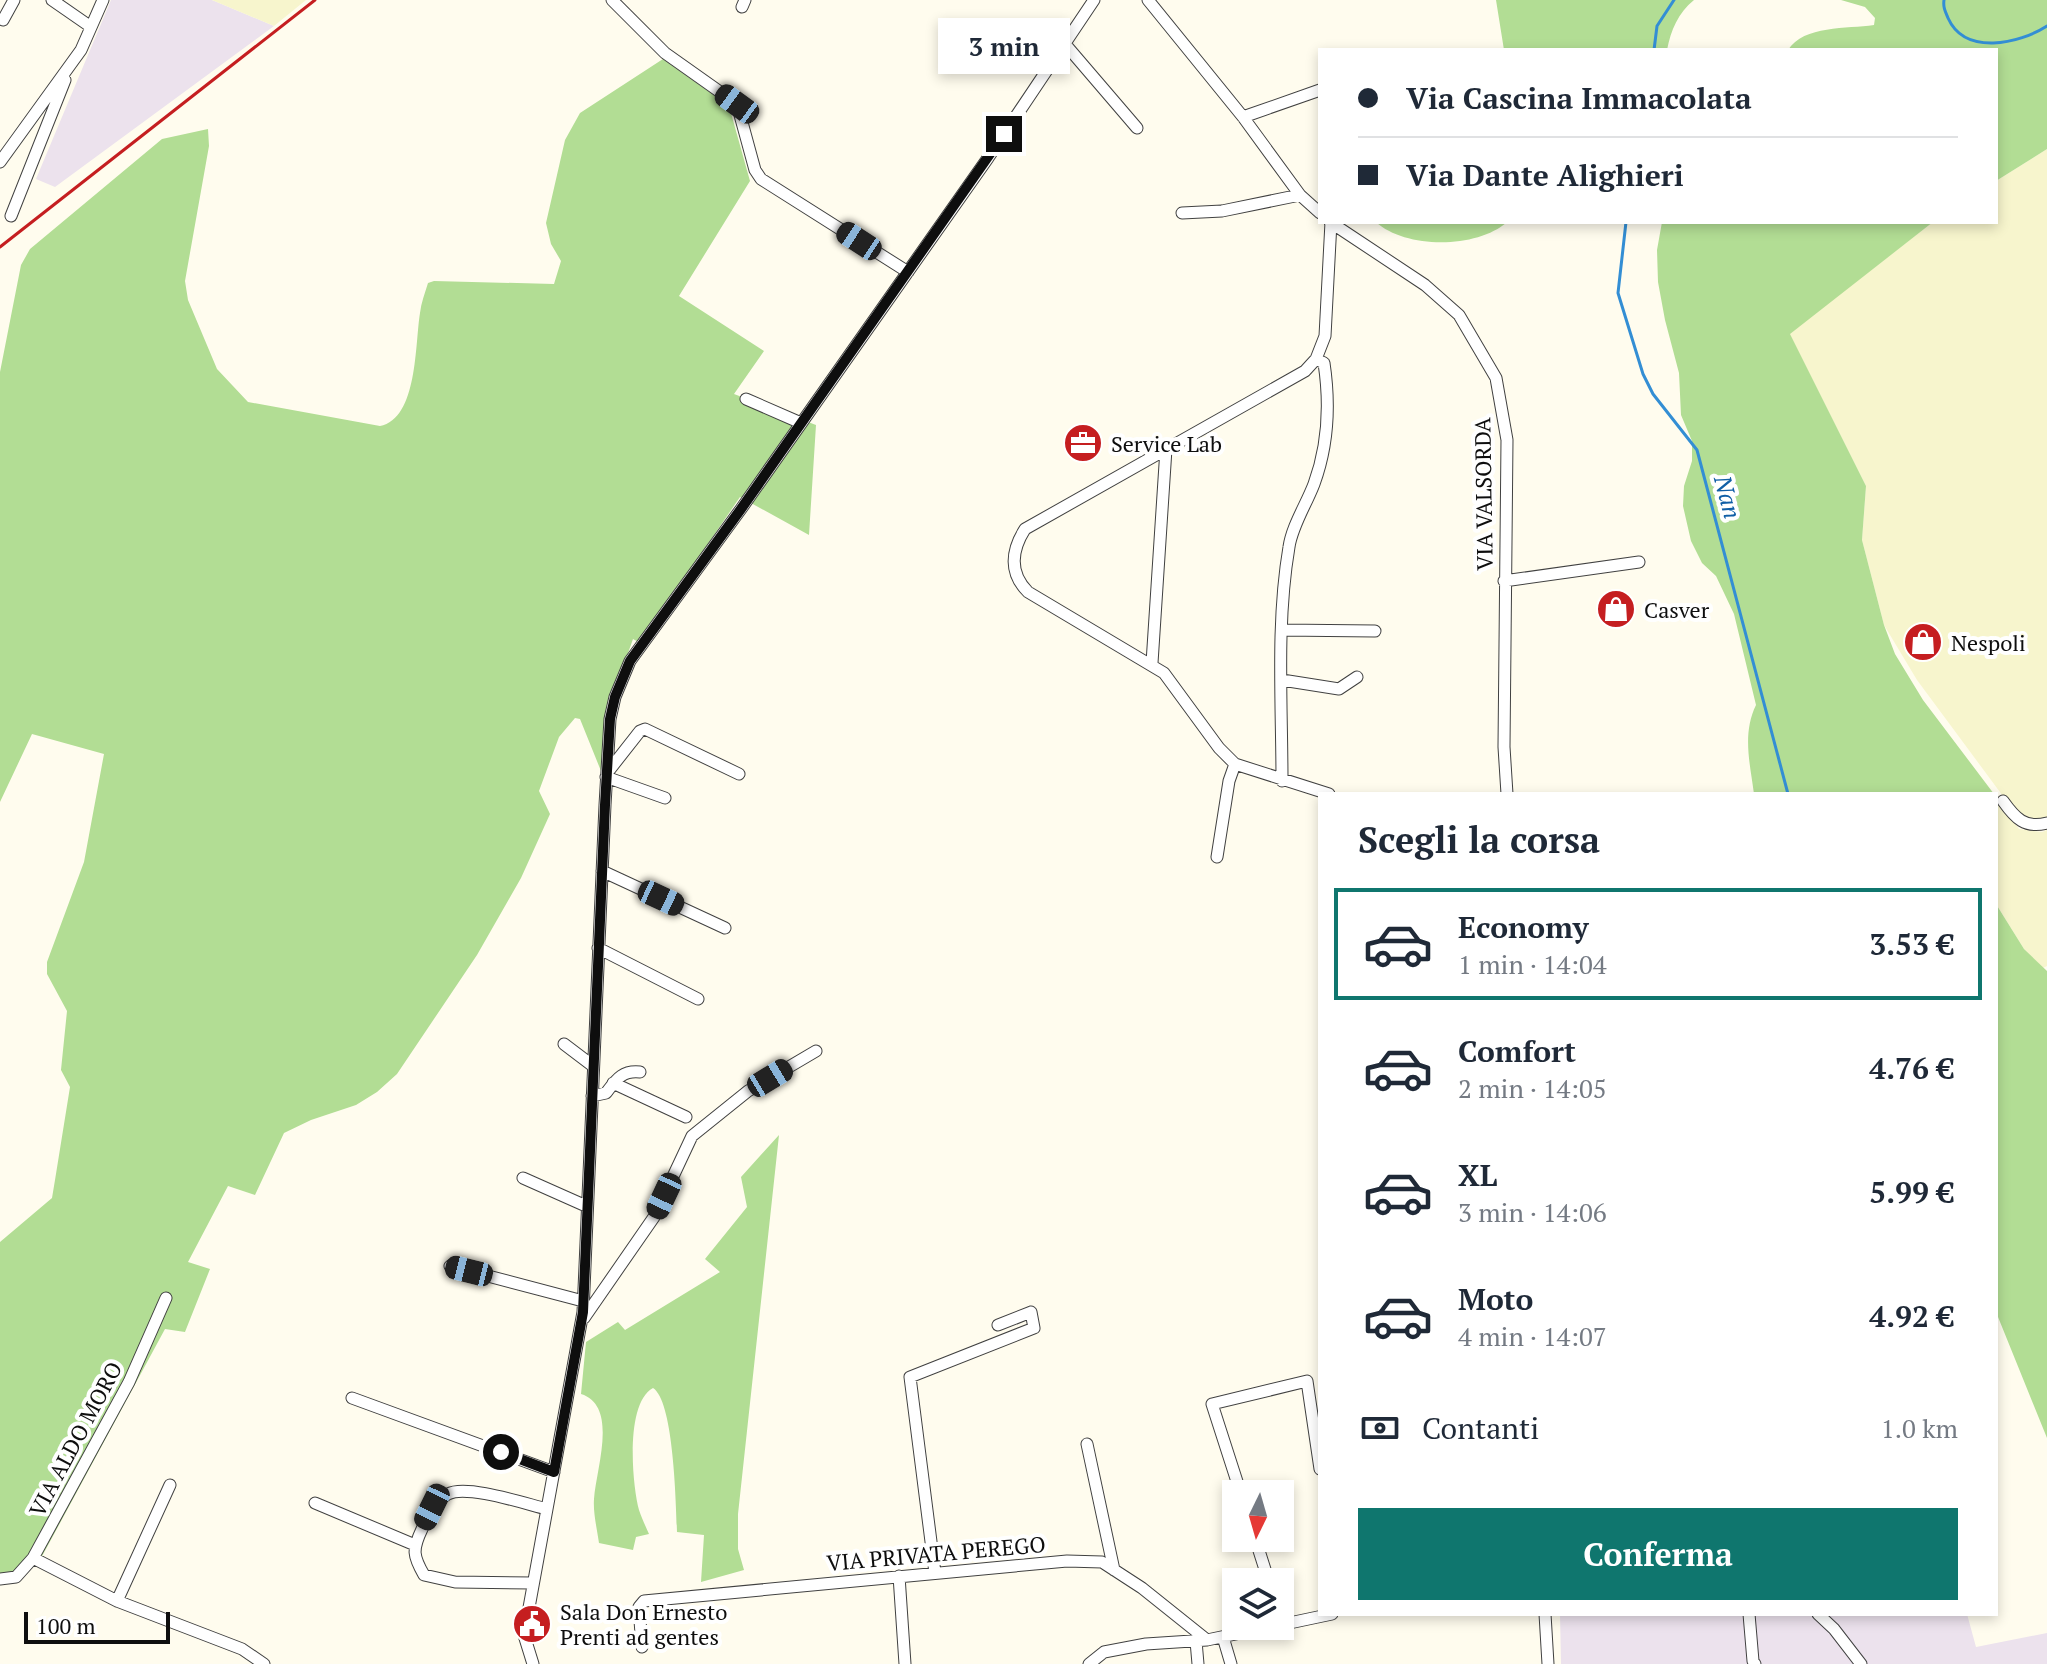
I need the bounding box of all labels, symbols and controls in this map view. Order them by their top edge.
callout: 3 min [938,18,1070,74]
text: 3 min [968,29,1040,63]
text: Via Cascina Immacolata [1406,78,1752,118]
car [711,80,763,128]
route end [986,116,1022,152]
text: Via Dante Alighieri [1406,155,1684,195]
car [832,218,886,264]
street label: VIA VALSORDA [1467,416,1499,571]
office icon: Service Lab [1062,422,1104,464]
place label: Service Lab [1111,429,1222,458]
water label: Nan [1707,471,1749,522]
shop icon: Casver [1595,588,1637,630]
place label: Casver [1644,595,1710,624]
shop icon: Nespoli [1902,621,1944,663]
place label: Nespoli [1951,628,2026,657]
text: Scegli la corsa [1358,816,1600,863]
car [634,877,688,919]
text: Economy [1458,907,1589,947]
icon: car [1362,908,1434,980]
text: 3.53 € [1869,924,1954,964]
text: 1 min · 14:04 [1458,947,1607,981]
text: Comfort [1458,1031,1576,1071]
icon: car [1362,1032,1434,1104]
text: 4.76 € [1869,1048,1954,1088]
car [743,1055,797,1101]
text: 2 min · 14:05 [1458,1071,1607,1105]
text: XL [1458,1155,1497,1195]
icon: car [1362,1156,1434,1228]
car [643,1169,685,1223]
text: 5.99 € [1869,1172,1954,1212]
text: 3 min · 14:06 [1458,1195,1607,1229]
car [443,1254,495,1288]
text: Moto [1458,1279,1533,1319]
icon: car [1362,1280,1434,1352]
text: 4.92 € [1869,1296,1954,1336]
text: 4 min · 14:07 [1458,1319,1607,1353]
street label: VIA ALDO MORO [22,1356,128,1522]
icon: cash [1358,1406,1402,1450]
text: Contanti [1422,1408,1539,1448]
text: 1.0 km [1881,1411,1958,1445]
route start [483,1434,519,1470]
car [411,1480,453,1534]
north arrow [1222,1480,1294,1552]
map controls [1222,1480,1294,1640]
button: Conferma [1358,1508,1958,1600]
street label: VIA PRIVATA PEREGO [825,1529,1047,1577]
button: layers [1222,1568,1294,1640]
place label: Sala Don Ernesto Prenti ad gentes [560,1597,727,1651]
public building icon: Sala Don Ernesto Prenti ad gentes [511,1603,553,1645]
scale bar [24,1608,170,1644]
text: 100 m [36,1611,96,1640]

